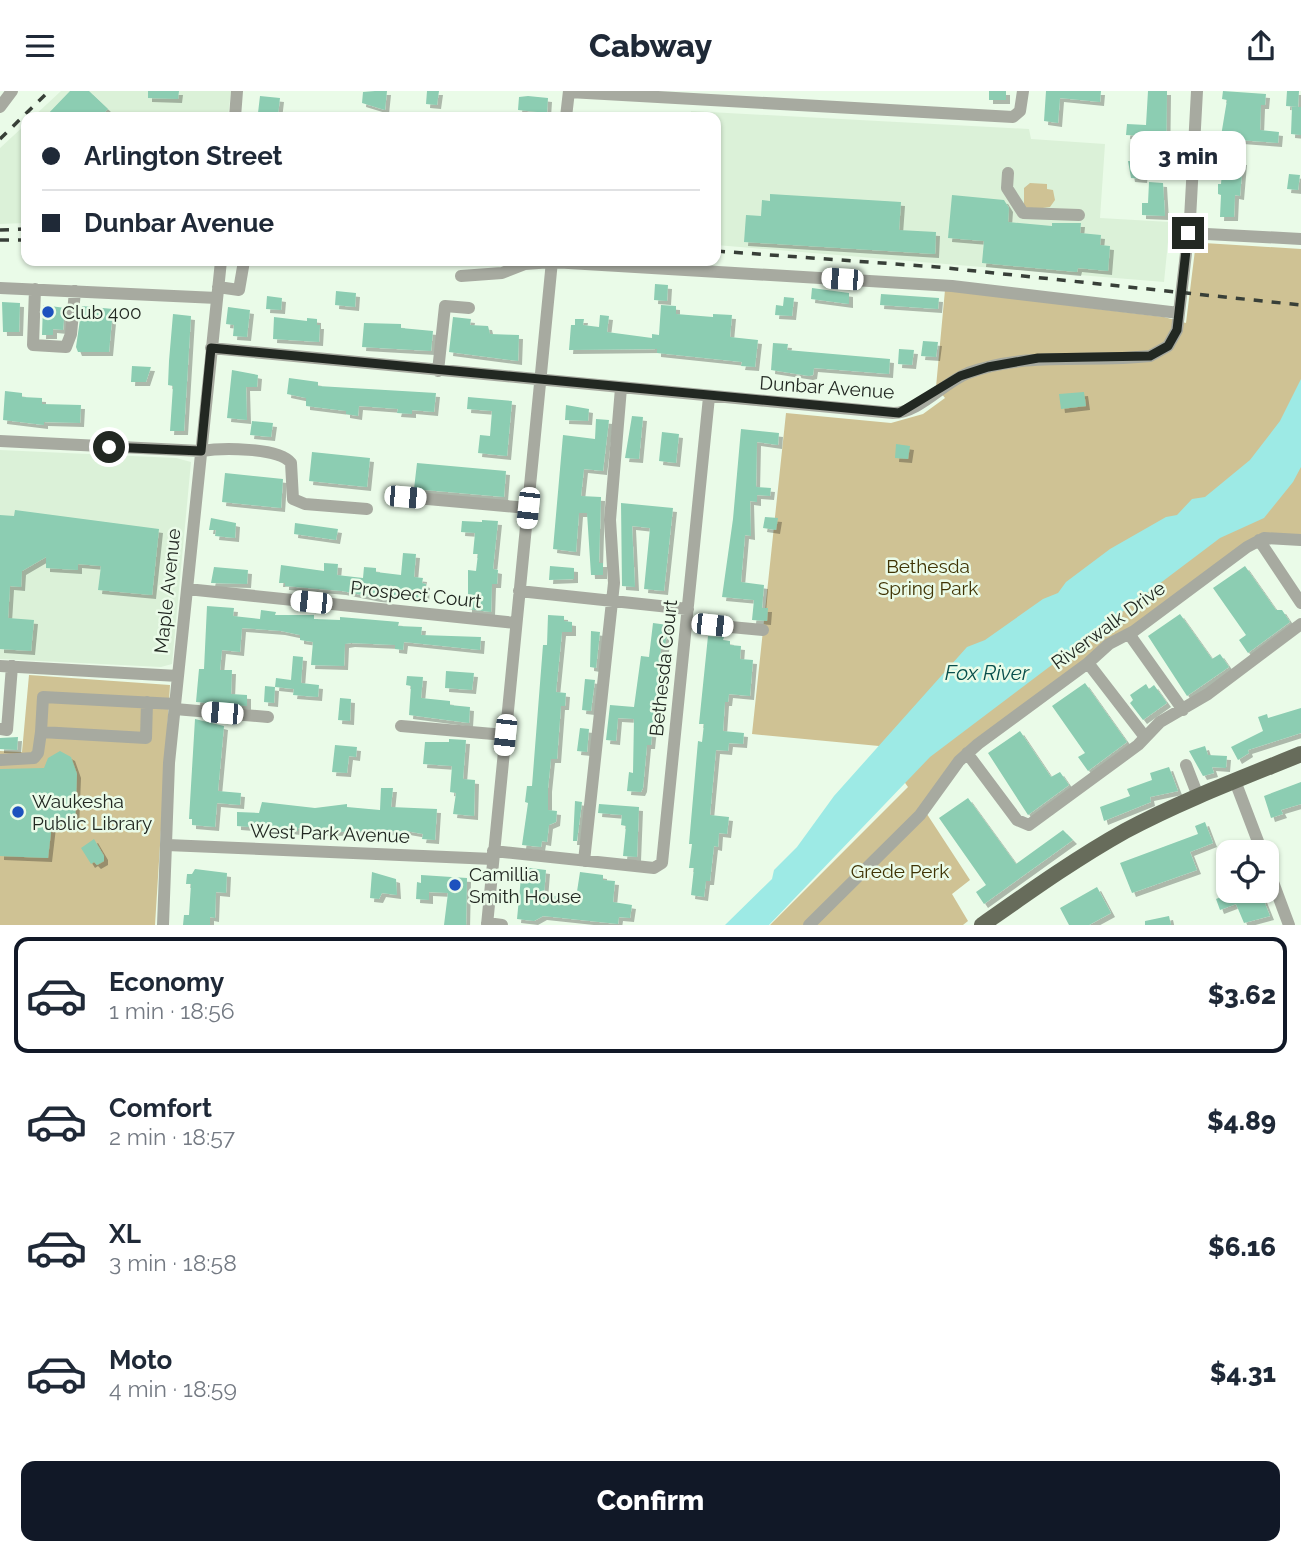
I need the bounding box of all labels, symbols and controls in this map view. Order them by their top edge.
icon: menu [21,27,59,65]
text: Cabway [589,27,712,64]
icon: share [1242,27,1280,65]
callout: 3 min [1130,131,1246,181]
text: Arlington Street [84,141,283,171]
text: 3 min [1158,142,1218,169]
text: Dunbar Avenue [84,208,274,238]
route end [1172,217,1204,249]
car [821,267,864,291]
place label: Club 400 [62,301,142,323]
marker: Club 400 [40,304,56,320]
street label: Dunbar Avenue [759,371,895,403]
route start [93,431,125,463]
car [384,485,427,509]
car [516,486,541,530]
street label: Maple Avenue [149,527,185,655]
park label: Bethesda Spring Park [878,555,978,599]
street label: Prospect Court [349,576,483,612]
street label: Riverwalk Drive [1047,576,1169,674]
car [290,589,333,615]
street label: Bethesda Court [645,598,681,737]
car [691,612,734,638]
water label: Fox River [945,660,1030,685]
car [201,701,244,725]
car [493,713,518,757]
place label: Waukesha Public Library [32,790,152,834]
marker: Waukesha Public Library [10,804,26,820]
street label: West Park Avenue [250,819,410,847]
map controls [1216,840,1279,903]
button: locate [1216,840,1279,903]
park label: Grede Perk [851,860,949,882]
place label: Camillia Smith House [469,863,581,907]
marker: Camillia Smith House [447,877,463,893]
icon: car [25,964,88,1027]
text: Economy [109,967,224,997]
text: $3.62 [1208,980,1276,1010]
text: 1 min · 18:56 [109,997,235,1024]
icon: car [25,1090,88,1153]
text: Comfort [109,1093,212,1123]
text: $4.89 [1207,1106,1276,1136]
text: 2 min · 18:57 [109,1123,235,1150]
icon: car [25,1216,88,1279]
text: XL [109,1219,141,1249]
text: $6.16 [1208,1232,1276,1262]
text: 3 min · 18:58 [109,1249,237,1276]
icon: car [25,1342,88,1405]
text: Moto [109,1345,172,1375]
text: $4.31 [1210,1358,1276,1388]
text: 4 min · 18:59 [109,1375,237,1402]
button: Confirm [21,1461,1280,1541]

